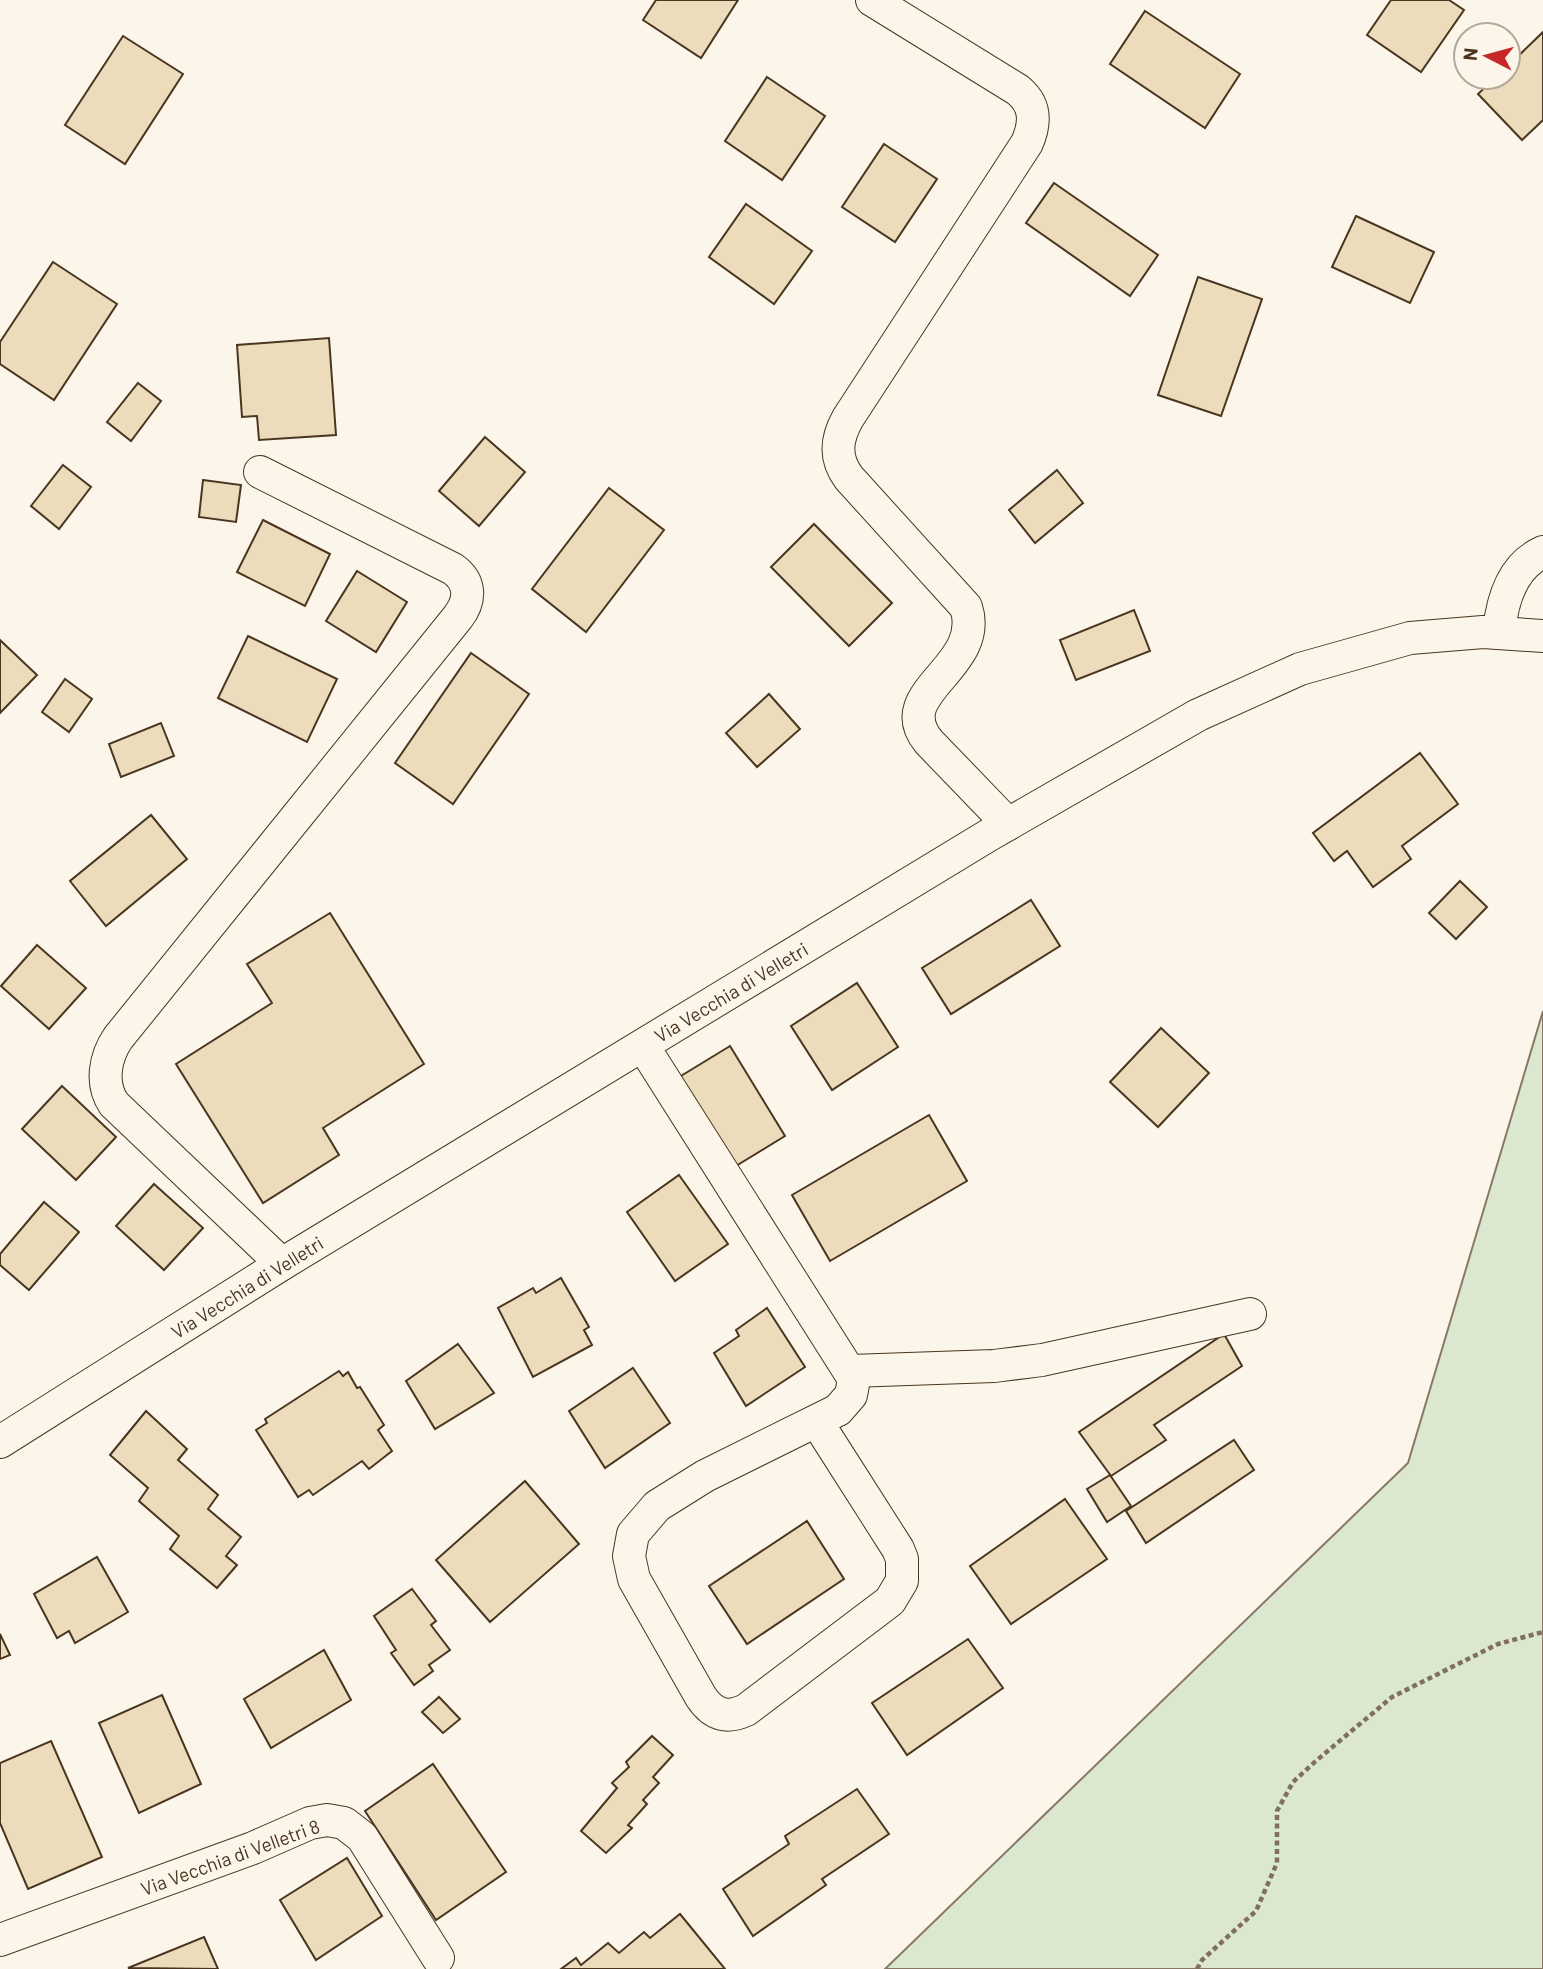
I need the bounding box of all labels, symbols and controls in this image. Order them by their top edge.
north arrow [1452,21,1522,91]
text: N [1457,47,1482,62]
street label: Via Vecchia di Velletri [650,937,812,1047]
street label: Via Vecchia di Velletri [167,1231,327,1343]
street label: Via Vecchia di Velletri 8 [137,1814,323,1900]

